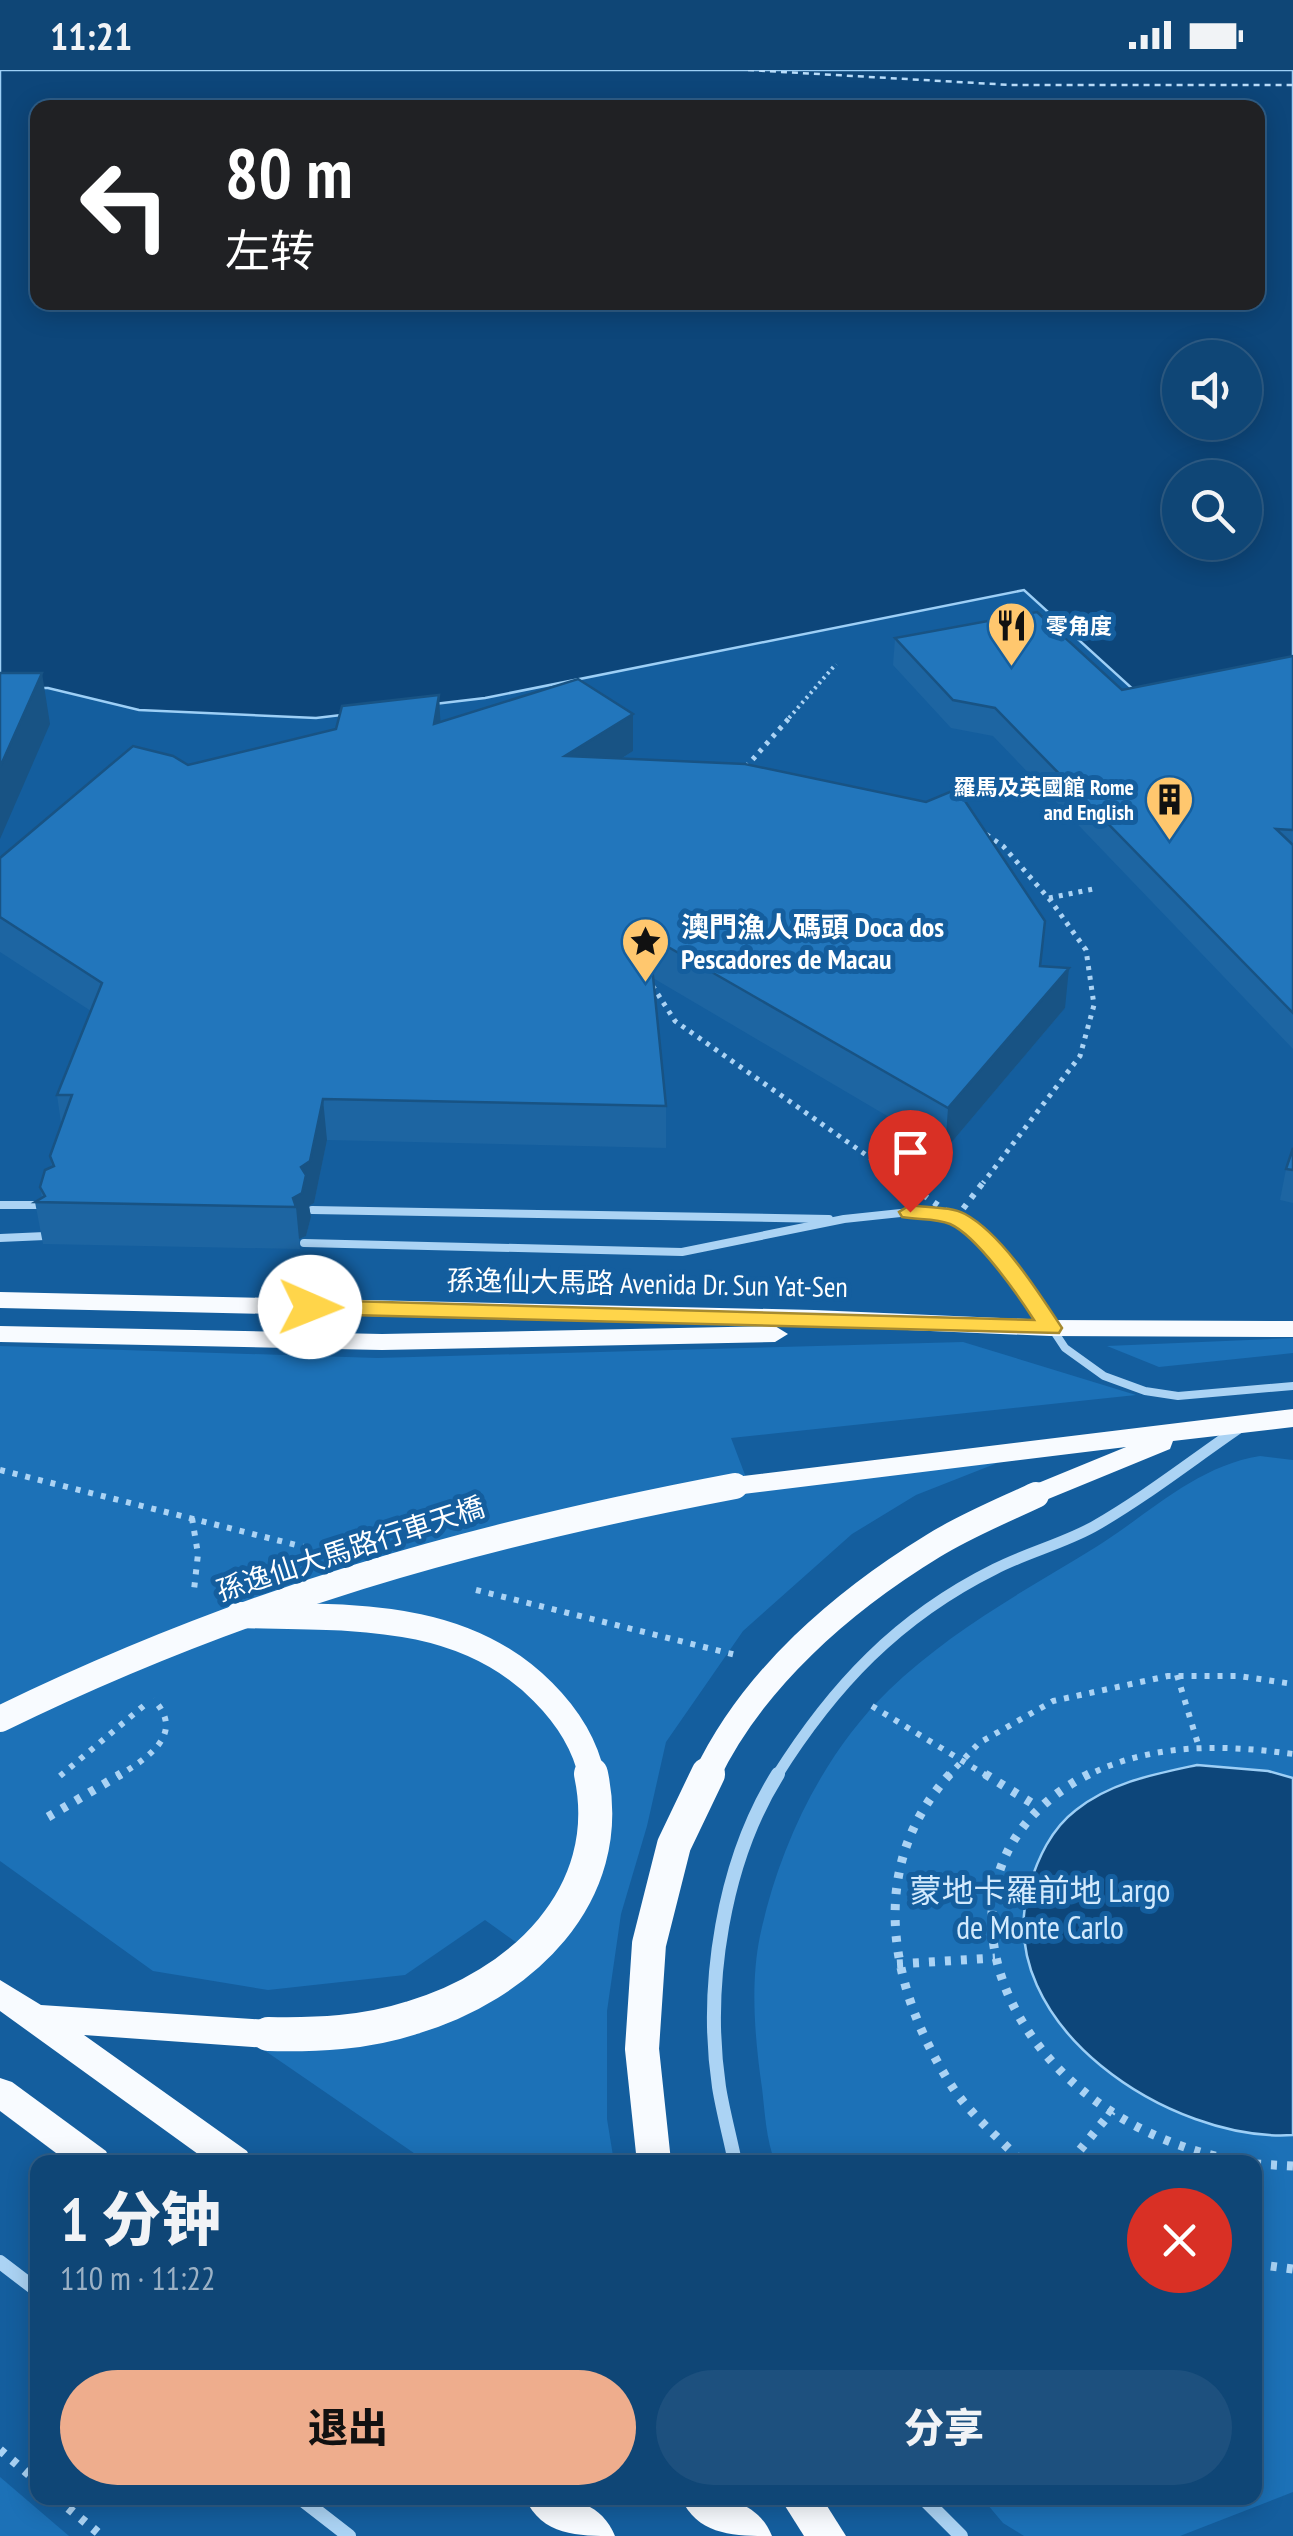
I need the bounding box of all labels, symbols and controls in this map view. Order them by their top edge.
text: 11:21 [50,11,132,60]
text: 80 m [225,127,353,217]
icon: left [60,140,190,270]
text: 左转 [225,221,315,279]
map controls [1162,340,1262,560]
button: sound [1162,340,1262,440]
button: search [1162,460,1262,560]
restaurant icon: 零角度 [985,600,1037,668]
place label: 零角度 [1046,612,1112,640]
place label: 羅馬及英國館 Rome and English [954,773,1134,826]
building icon: 羅馬及英國館 Rome and English [1143,774,1195,842]
place label: 澳門漁人碼頭 Doca dos Pescadores de Macau [681,908,944,977]
place icon: 澳門漁人碼頭 Doca dos Pescadores de Macau [620,916,672,984]
pin [868,1110,953,1213]
icon: arrive [883,1125,938,1180]
position arrow [258,1255,362,1359]
street label: 孫逸仙大馬路 Avenida Dr. Sun Yat-Sen [446,1261,848,1305]
street label: 孫逸仙大馬路行車天橋 [211,1487,489,1609]
park label: 蒙地卡羅前地 Largo de Monte Carlo [910,1869,1170,1948]
text: 1 分钟 [60,2180,221,2258]
button: close [1127,2188,1232,2293]
text: 110 m · 11:22 [60,2257,215,2299]
button: 退出 [60,2370,636,2485]
button: 分享 [656,2370,1232,2485]

